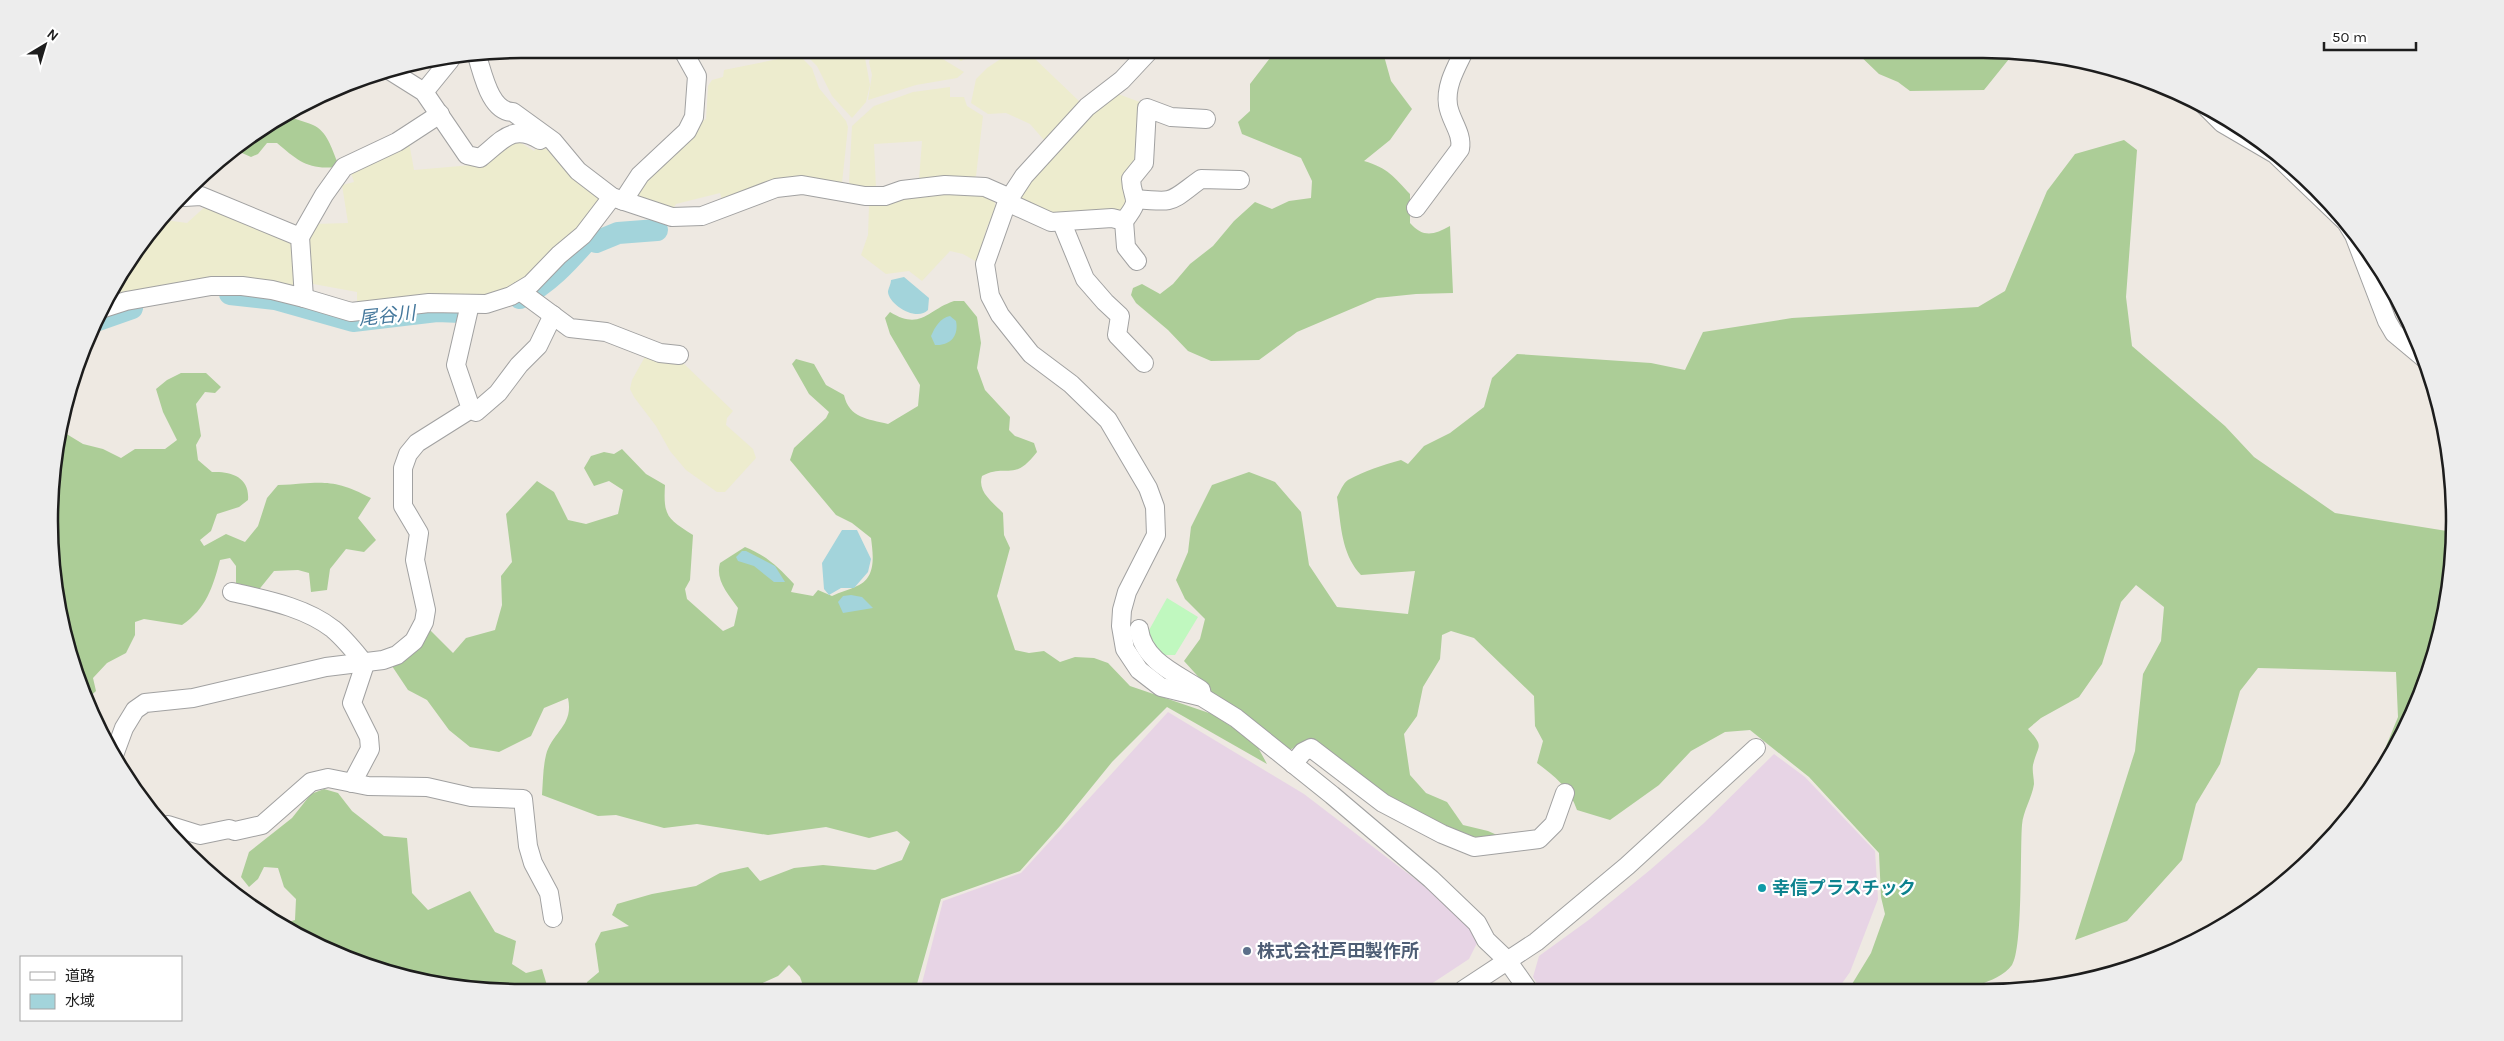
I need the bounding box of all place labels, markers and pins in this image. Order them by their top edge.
place label: 幸信プラスチック [1772,877,1916,899]
marker: 幸信プラスチック [1756,882,1768,894]
place label: 株式会社芦田製作所 [1257,940,1419,962]
marker: 株式会社芦田製作所 [1241,945,1253,957]

